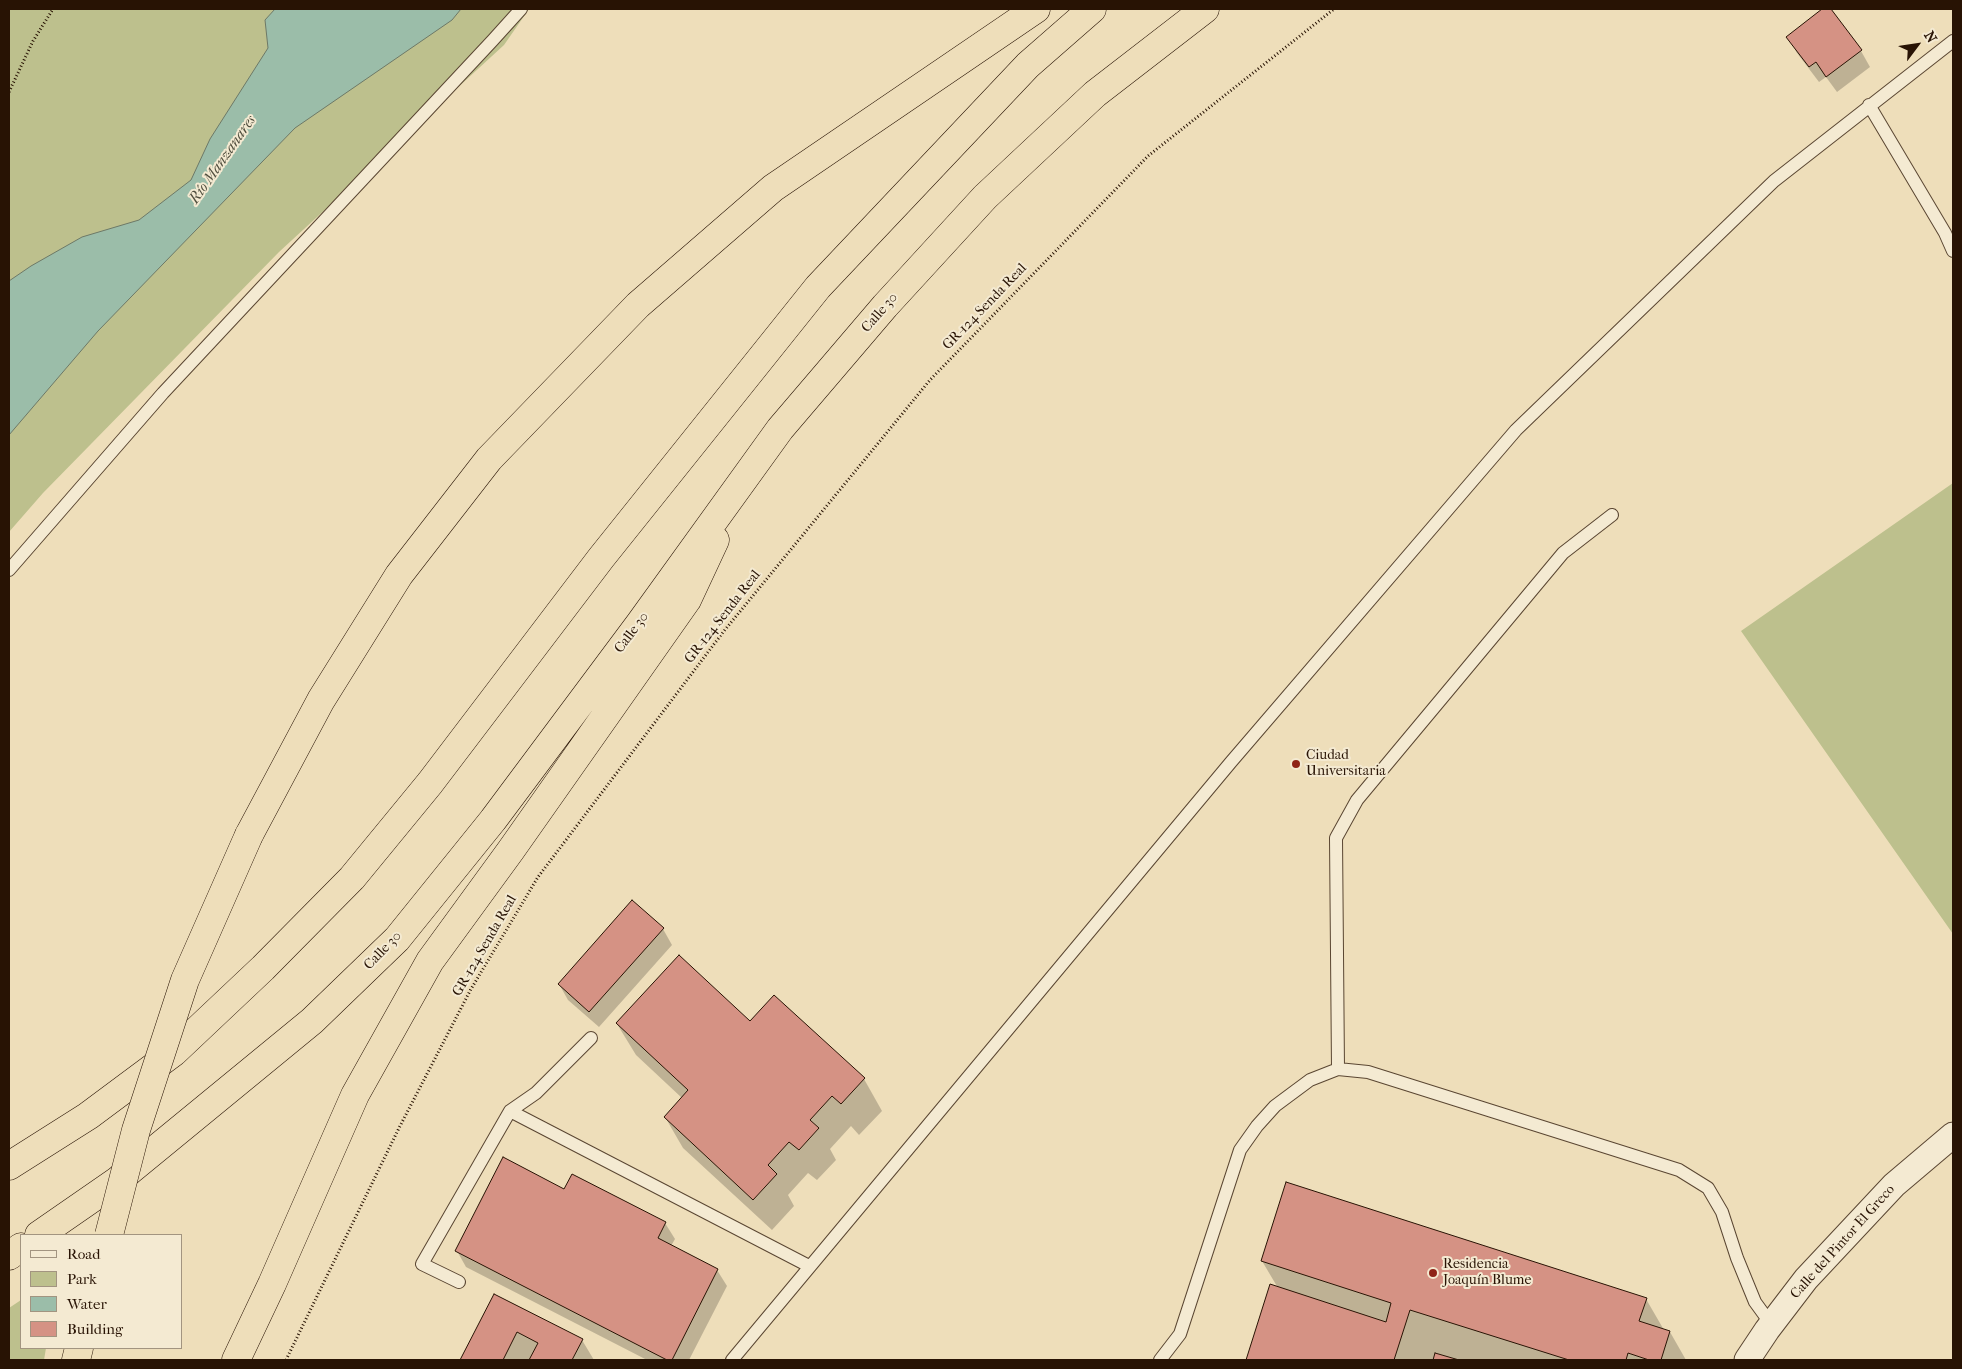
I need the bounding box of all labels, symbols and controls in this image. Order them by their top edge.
north arrow [1892,20,1942,70]
text: N [1920,28,1940,46]
water label: Río Manzanares [186,112,260,208]
street label: GR-124 Senda Real [939,260,1031,354]
street label: Calle 30 [858,290,902,336]
street label: GR-124 Senda Real [681,567,765,667]
street label: Calle 30 [611,609,653,657]
place label: Ciudad Universitaria [1306,748,1386,780]
marker: Ciudad Universitaria [1290,758,1302,770]
street label: GR-124 Senda Real [449,893,521,999]
street label: Calle 30 [361,928,405,974]
street label: Calle del Pintor El Greco [1787,1181,1899,1303]
legend [20,1234,182,1349]
text: Road [67,1245,100,1263]
place label: Residencia Joaquín Blume [1443,1257,1531,1290]
marker: Residencia Joaquín Blume [1427,1267,1439,1279]
text: Park [67,1270,97,1288]
text: Water [67,1295,107,1313]
text: Building [67,1320,123,1338]

